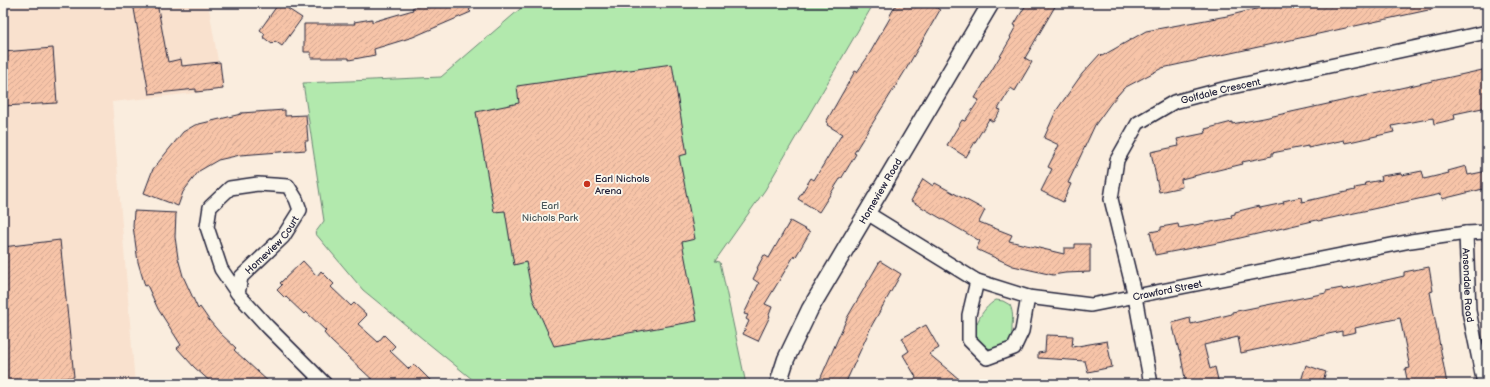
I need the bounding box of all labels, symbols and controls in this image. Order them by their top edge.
street label: Golfdale Crescent [1180,76,1262,107]
street label: Homeview Road [857,156,905,226]
place label: Earl Nichols Arena [595,173,649,197]
marker: Earl Nichols Arena [582,179,592,189]
park label: Earl Nichols Park [522,200,578,224]
street label: Homeview Court [243,214,302,277]
street label: Ansondale Road [1460,248,1476,324]
street label: Crawford Street [1132,278,1203,304]

